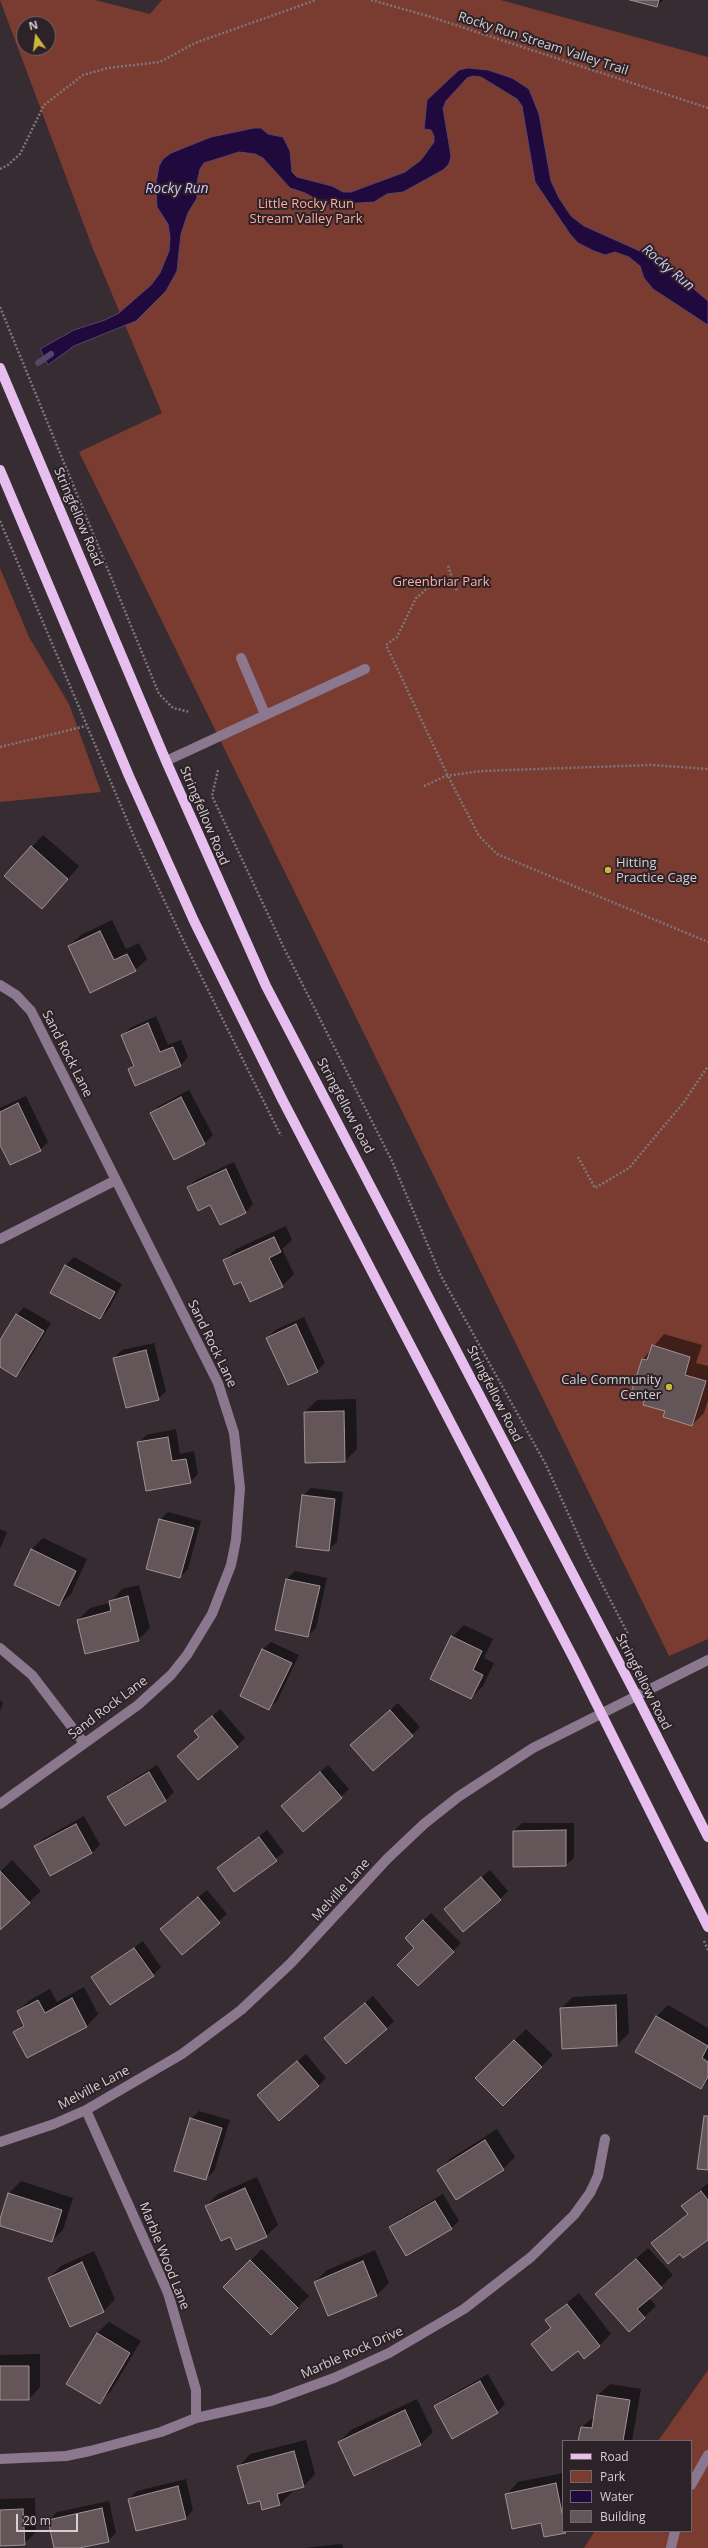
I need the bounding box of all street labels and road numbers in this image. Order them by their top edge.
street label: Rocky Run Stream Valley Trail [456,9,630,79]
street label: Stringfellow Road [50,465,106,569]
street label: Stringfellow Road [176,764,232,868]
street label: Sand Rock Lane [38,1008,96,1100]
street label: Stringfellow Road [313,1056,377,1156]
street label: Sand Rock Lane [184,1298,240,1390]
street label: Stringfellow Road [463,1343,525,1445]
street label: Stringfellow Road [612,1631,674,1733]
street label: Sand Rock Lane [65,1673,151,1743]
street label: Melville Lane [309,1856,373,1924]
street label: Melville Lane [56,2063,132,2113]
street label: Marble Wood Lane [135,2200,193,2312]
street label: Marble Rock Drive [298,2323,406,2383]

